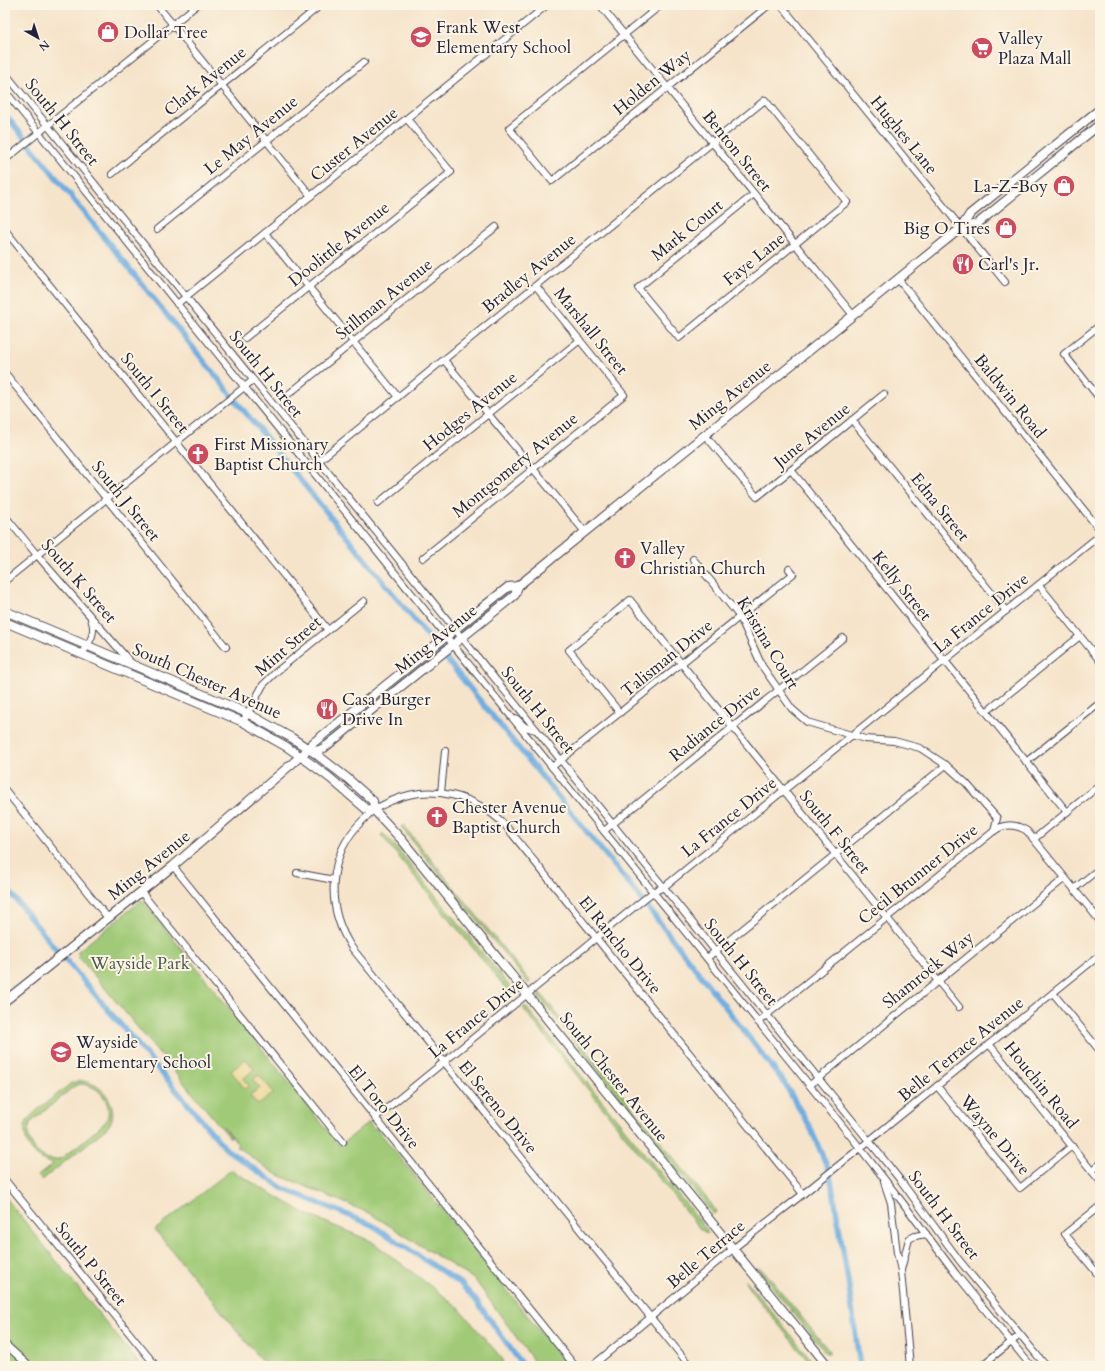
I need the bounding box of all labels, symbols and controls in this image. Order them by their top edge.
place label: Frank West Elementary School [436,16,572,59]
north arrow [18,18,58,58]
shop icon: Dollar Tree [95,19,121,45]
place label: Dollar Tree [124,21,208,44]
school or university icon: Frank West Elementary School [408,24,434,50]
place label: Valley Plaza Mall [998,27,1072,70]
supermarket icon: Valley Plaza Mall [969,35,995,61]
text: N [35,37,52,55]
street label: Clark Avenue [159,41,251,121]
street label: Holden Way [608,44,696,120]
street label: South H Street [20,74,105,171]
street label: Le May Avenue [199,90,303,180]
street label: Hughes Lane [865,91,943,179]
street label: Custer Avenue [305,101,403,187]
street label: Benton Street [697,105,777,197]
shop icon: La-Z-Boy [1051,173,1077,199]
place label: La-Z-Boy [973,175,1048,198]
street label: Mark Court [646,194,728,266]
street label: Doolittle Avenue [284,196,394,292]
shop icon: Big O Tires [993,215,1019,241]
place label: Big O Tires [903,217,990,240]
street label: Faye Lane [718,227,790,291]
street label: Bradley Avenue [477,228,581,318]
restaurant icon: Carl's Jr. [950,251,976,277]
street label: Stillman Avenue [331,253,437,345]
place label: Carl's Jr. [978,253,1039,276]
street label: Marshall Street [549,283,634,380]
street label: South H Street [224,326,309,423]
street label: South I Street [115,348,195,439]
street label: Baldwin Road [969,349,1051,443]
street label: Ming Avenue [684,355,776,435]
street label: Hodges Avenue [418,366,522,456]
street label: June Avenue [767,397,855,475]
street label: Montgomery Avenue [447,407,583,523]
place label: First Missionary Baptist Church [214,433,329,476]
church icon: First Missionary Baptist Church [185,441,211,467]
street label: South J Street [86,456,166,547]
street label: Edna Street [905,468,975,547]
street label: South K Street [36,534,122,628]
place label: Valley Christian Church [640,537,766,580]
church icon: Valley Christian Church [612,545,638,571]
street label: Kelly Street [867,546,938,626]
street label: La France Drive [929,567,1033,659]
street label: Kristina Court [731,592,805,694]
street label: Ming Avenue [390,599,482,679]
street label: Mint Street [250,610,327,681]
street label: Talisman Drive [616,614,718,702]
street label: South Chester Avenue [129,638,285,724]
street label: South H Street [496,662,581,759]
street label: Radiance Drive [665,679,765,767]
place label: Casa Burger Drive In [342,688,431,731]
restaurant icon: Casa Burger Drive In [314,696,340,722]
street label: La France Drive [677,771,781,863]
street label: South F Street [794,785,876,879]
place label: Chester Avenue Baptist Church [452,796,567,839]
church icon: Chester Avenue Baptist Church [424,804,450,830]
street label: Cecil Brunner Drive [853,818,983,930]
street label: Ming Avenue [103,825,195,905]
street label: El Rancho Drive [573,891,667,999]
street label: South H Street [699,914,784,1011]
street label: Shamrock Way [877,926,979,1014]
park label: Wayside Park [89,952,191,975]
street label: La France Drive [424,972,528,1064]
street label: Belle Terrace Avenue [893,991,1029,1107]
street label: South Chester Avenue [554,1007,674,1147]
place label: Wayside Elementary School [75,1031,212,1074]
street label: Houchin Road [999,1037,1083,1133]
school or university icon: Wayside Elementary School [48,1039,74,1065]
street label: El Sereno Drive [453,1055,543,1159]
street label: El Toro Drive [343,1060,425,1154]
street label: Wayne Drive [954,1089,1035,1180]
street label: South H Street [903,1166,985,1265]
street label: Belle Terrace [662,1214,750,1294]
street label: South P Street [50,1217,132,1311]

